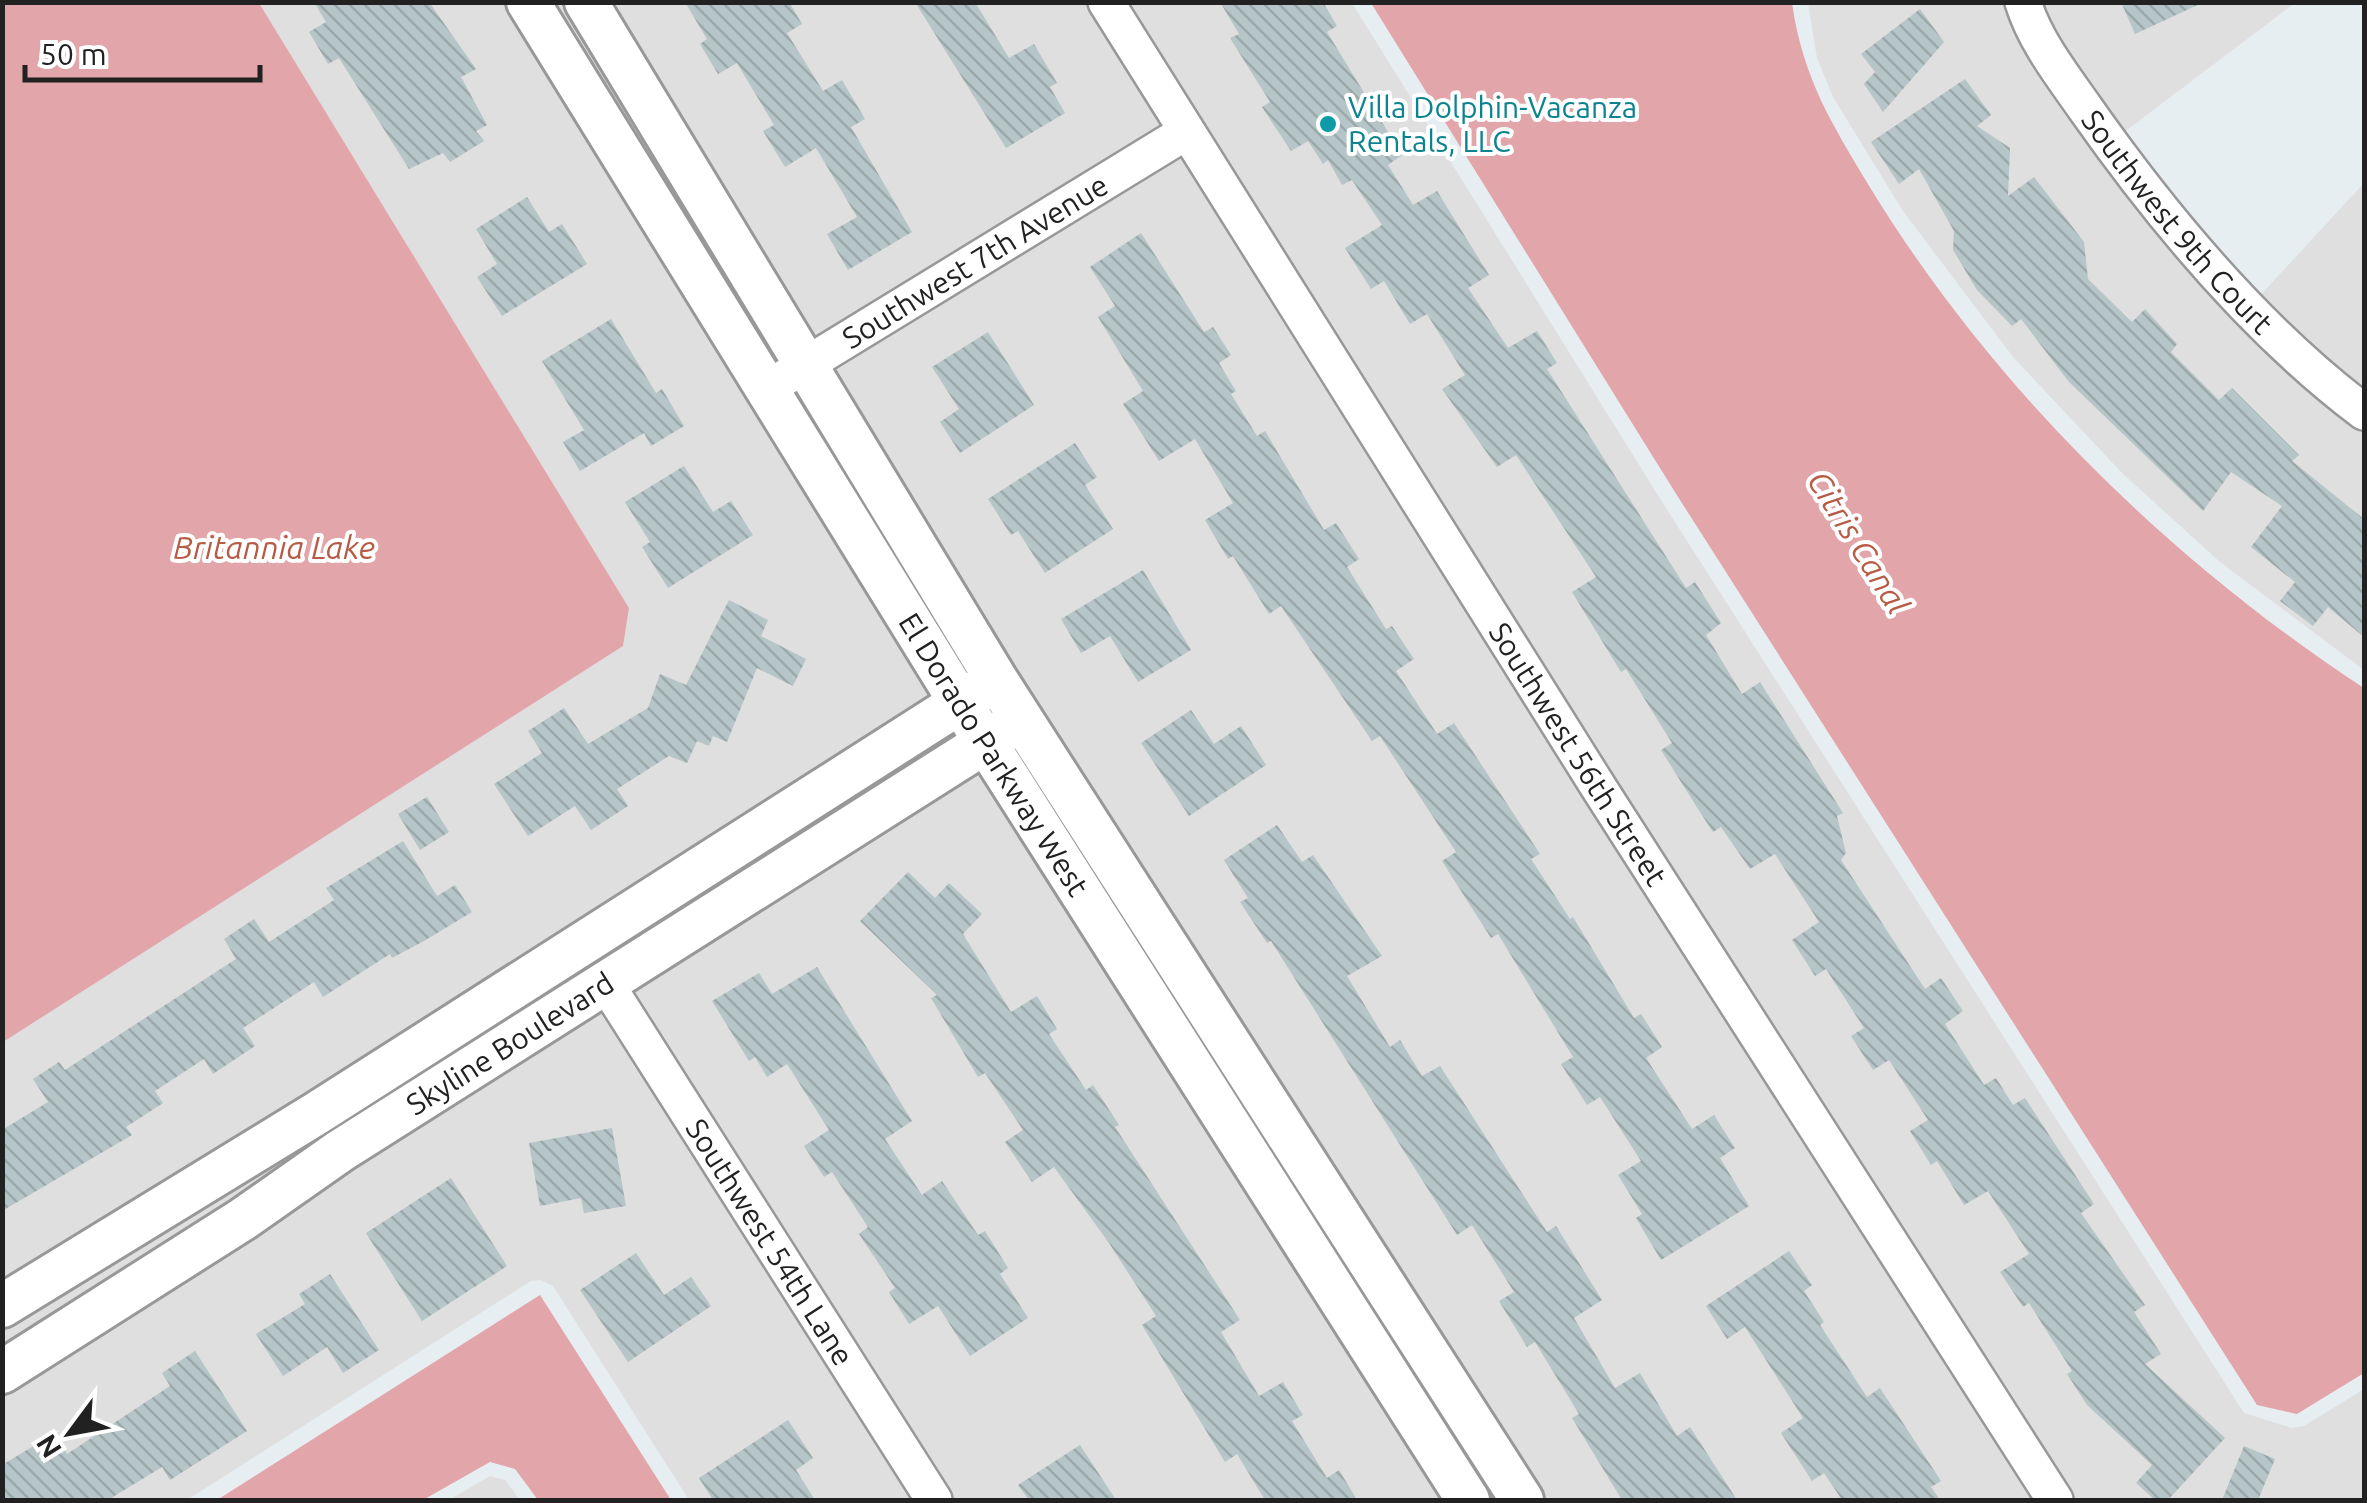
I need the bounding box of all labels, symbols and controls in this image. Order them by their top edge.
scale bar [25,20,260,82]
text: 50 m [40,37,107,71]
place label: Villa Dolphin-Vacanza Rentals, LLC [1348,90,1637,158]
street label: Southwest 9th Court [2075,104,2280,341]
marker: Villa Dolphin-Vacanza Rentals, LLC [1317,113,1339,135]
street label: Southwest 7th Avenue [836,167,1114,355]
water label: Citris Canal [1801,464,1917,620]
water label: Britannia Lake [173,529,375,565]
street label: El Dorado Parkway West [892,607,1096,902]
street label: Southwest 56th Street [1483,616,1674,892]
street label: Skyline Boulevard [400,965,620,1122]
street label: Southwest 54th Lane [679,1113,861,1371]
north arrow [20,1383,120,1483]
text: N [30,1429,67,1464]

